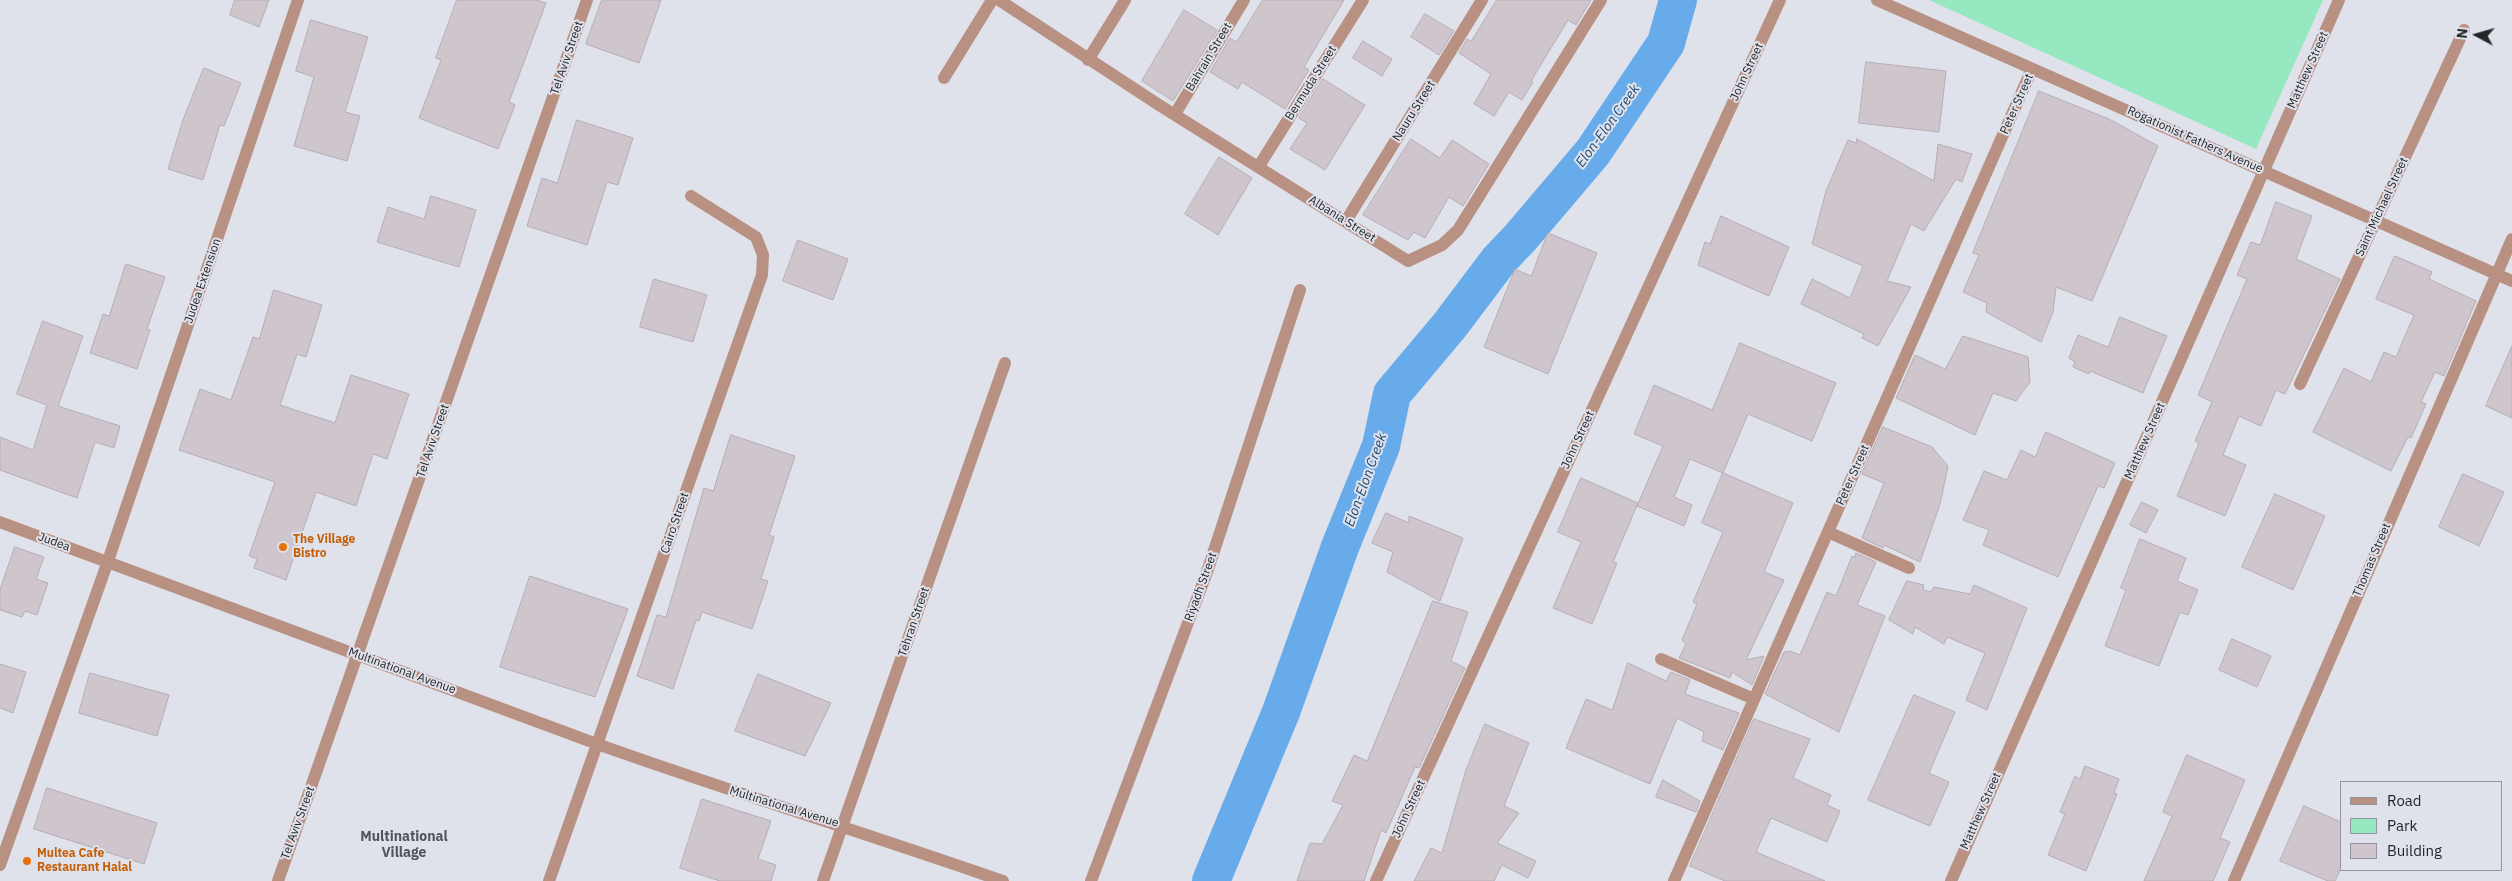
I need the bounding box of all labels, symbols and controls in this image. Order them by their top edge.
north arrow [2452,10,2502,60]
street label: Tel Aviv Street [548,19,586,97]
street label: Bahrain Street [1183,20,1235,94]
text: N [2453,27,2472,39]
street label: Matthew Street [2285,29,2331,111]
street label: John Street [1727,41,1767,103]
street label: Bermuda Street [1282,43,1340,123]
street label: Peter Street [1997,72,2037,136]
street label: Nauru Street [1390,78,1438,144]
water label: Elon-Elon Creek [1572,81,1644,171]
street label: Rogationist Fathers Avenue [2125,104,2265,176]
street label: Saint Michael Street [2353,155,2411,259]
street label: Albania Street [1306,193,1378,245]
street label: Judea Extension [182,237,224,325]
street label: Matthew Street [2122,400,2168,482]
street label: Tel Aviv Street [414,402,452,480]
street label: John Street [1558,409,1598,471]
water label: Elon-Elon Creek [1341,431,1391,529]
street label: Peter Street [1833,443,1873,507]
street label: Cairo Street [658,491,692,555]
street label: Thomas Street [2350,521,2394,599]
street label: Judea [36,530,72,554]
place label: The Village Bistro [293,533,355,561]
marker: The Village Bistro [277,541,289,553]
street label: Riyadh Street [1182,551,1220,623]
street label: Tehran Street [895,585,933,659]
street label: Multinational Avenue [346,645,458,697]
street label: Matthew Street [1958,770,2004,852]
street label: John Street [1389,778,1429,840]
legend [2340,781,2502,871]
street label: Tel Aviv Street [278,784,318,862]
street label: Multinational Avenue [728,784,840,830]
text: Road [2387,791,2422,810]
text: Park [2387,816,2417,835]
district label: Multinational Village [360,829,448,862]
text: Building [2387,841,2442,860]
place label: Multea Cafe Restaurant Halal [37,847,132,875]
marker: Multea Cafe Restaurant Halal [21,855,33,867]

